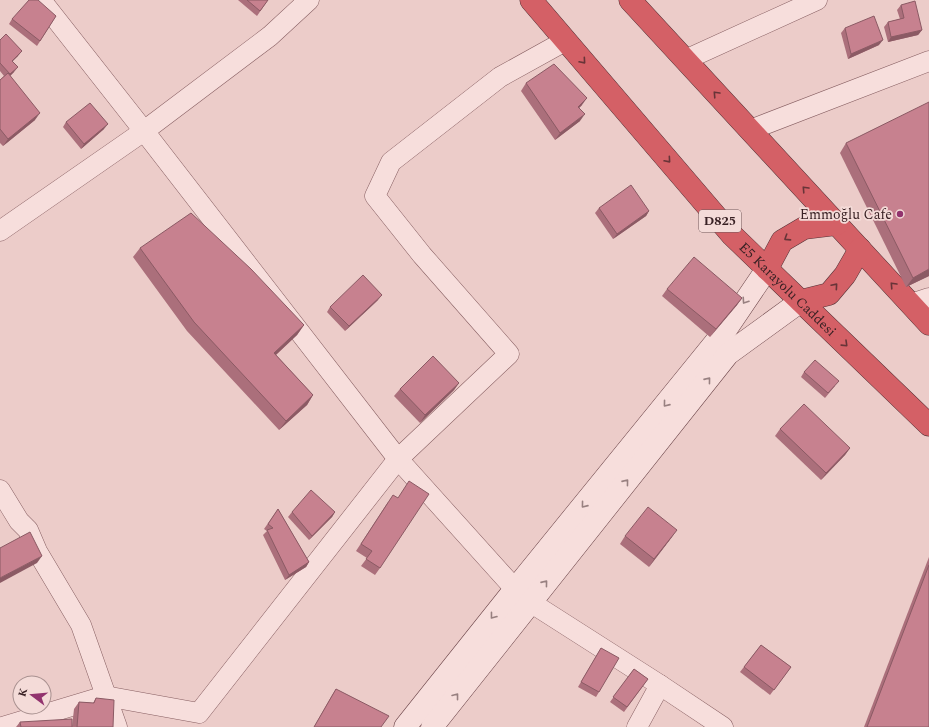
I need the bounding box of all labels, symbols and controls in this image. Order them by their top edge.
one-way arrow [579,57,586,64]
one-way arrow [714,91,721,99]
one-way arrow [663,156,670,163]
one-way arrow [802,186,810,194]
place label: Emmoğlu Cafe [800,204,892,225]
marker: Emmoğlu Cafe [895,209,905,219]
road number: D825 [699,210,741,232]
one-way arrow [785,233,792,240]
street label: E5 Karayolu Caddesi [734,237,842,341]
one-way arrow [890,282,898,290]
one-way arrow [831,283,838,291]
one-way arrow [743,297,750,304]
one-way arrow [840,339,848,347]
one-way arrow [703,378,710,385]
one-way arrow [663,399,670,407]
one-way arrow [622,479,629,486]
one-way arrow [581,500,588,507]
one-way arrow [541,581,548,588]
one-way arrow [490,612,497,619]
north arrow [12,675,52,715]
text: K [14,685,32,699]
one-way arrow [451,694,458,701]

